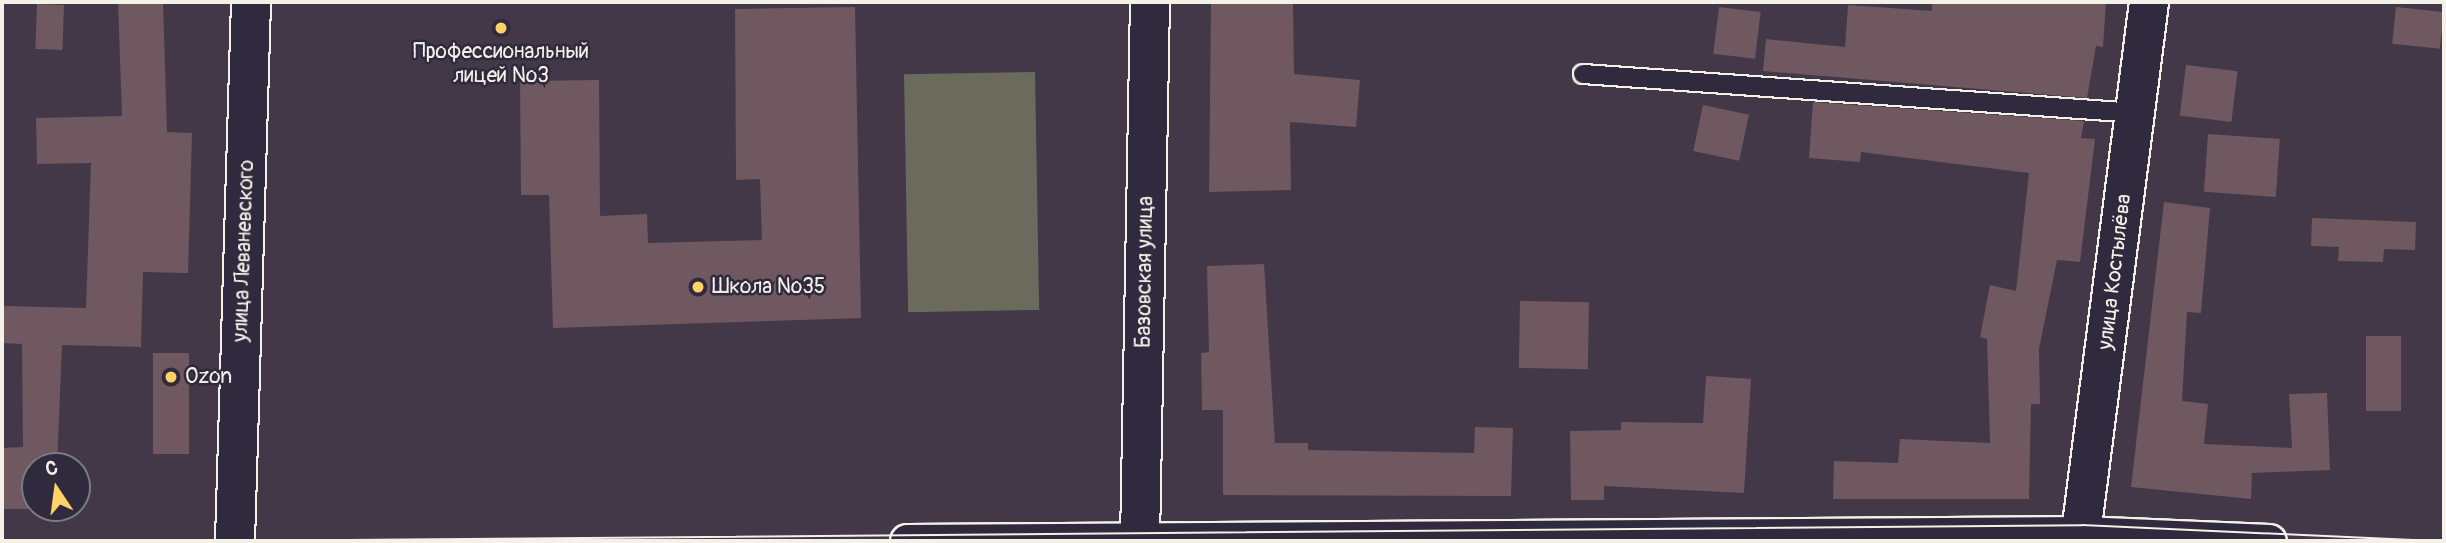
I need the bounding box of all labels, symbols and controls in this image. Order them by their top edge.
marker: Профессиональный лицей №3 [493,20,509,36]
place label: Профессиональный лицей №3 [413,39,589,89]
street label: улица Леваневского [228,159,260,343]
street label: улица Костылёва [2093,193,2137,351]
street label: Базовская улица [1131,196,1159,348]
place label: Школа №35 [712,274,825,300]
marker: Школа №35 [690,279,706,295]
place label: Ozon [185,364,232,390]
marker: Ozon [163,369,179,385]
north arrow [21,452,91,522]
text: С [43,455,60,482]

